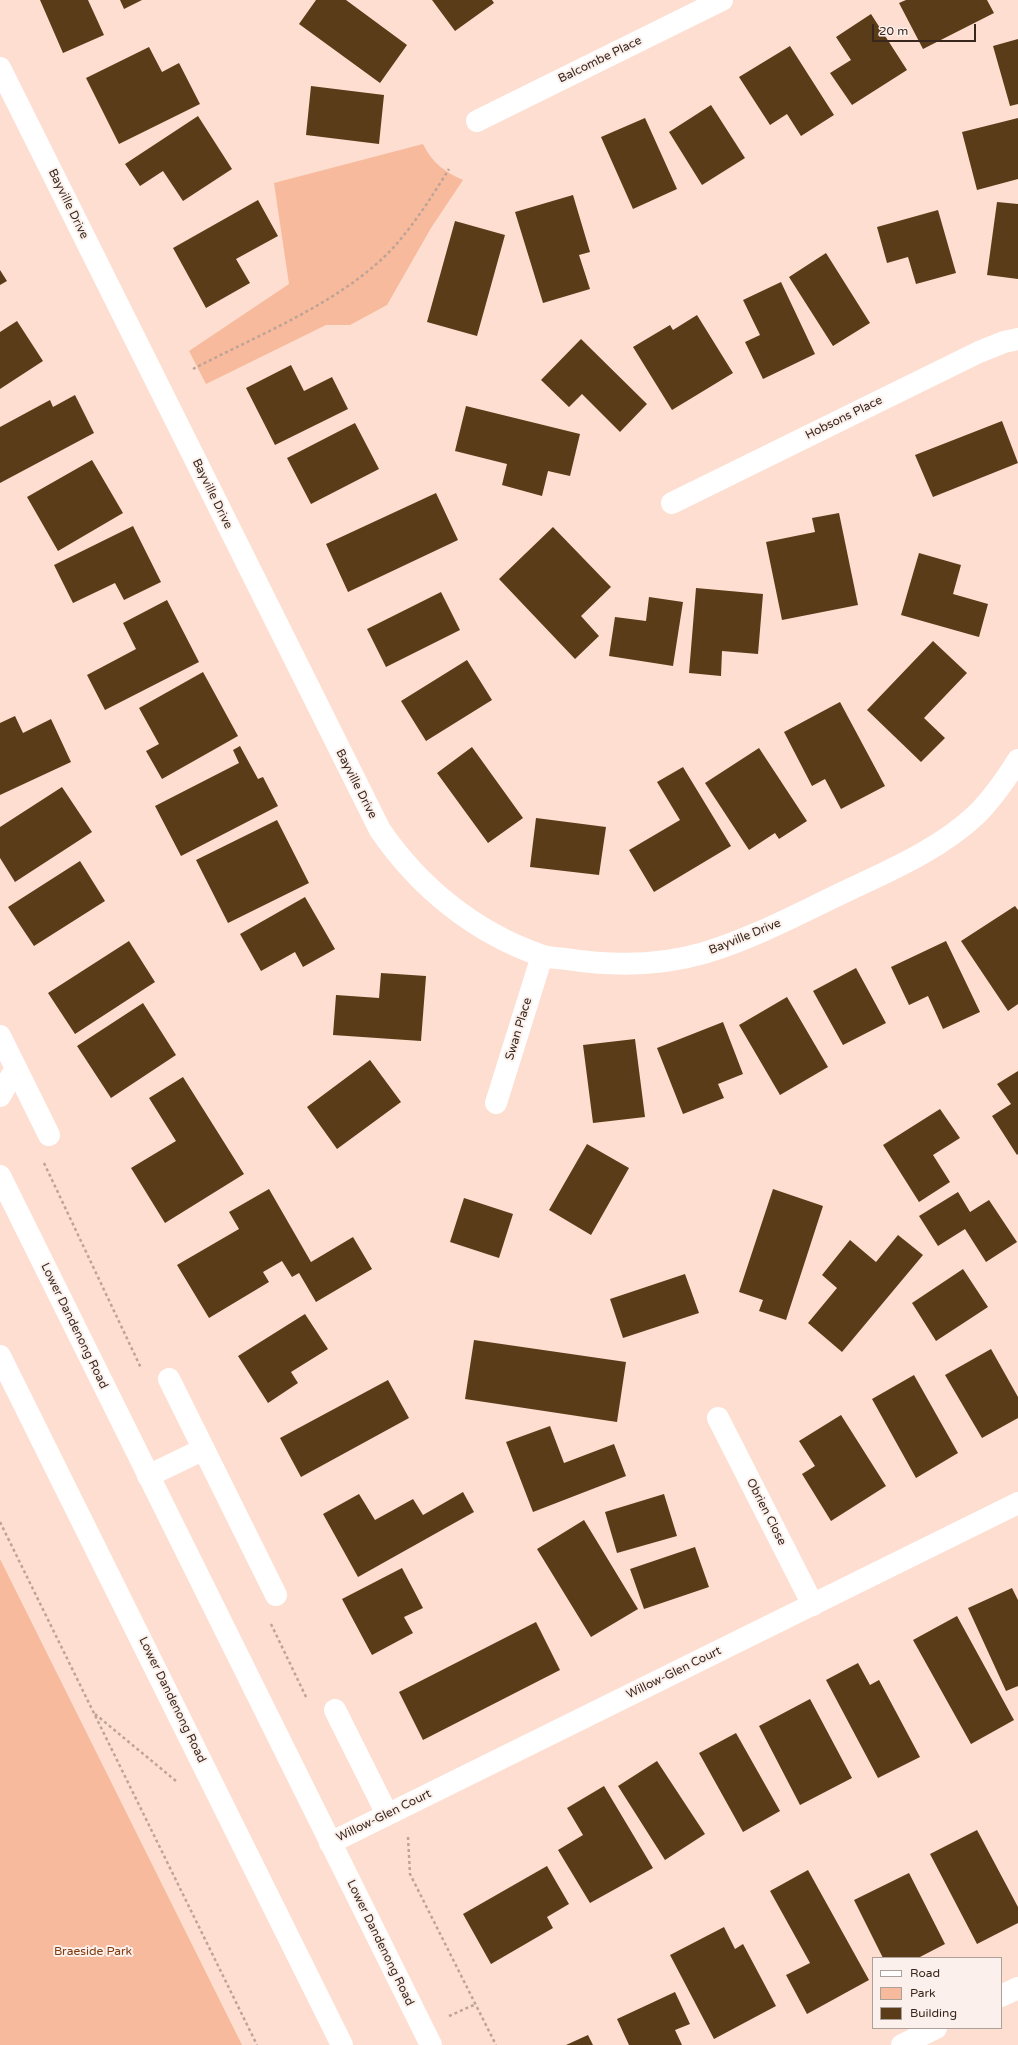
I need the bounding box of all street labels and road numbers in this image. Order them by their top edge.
street label: Balcombe Place [556,34,644,86]
street label: Bayville Drive [45,167,91,241]
street label: Hobsons Place [803,393,885,443]
street label: Bayville Drive [189,457,235,531]
street label: Bayville Drive [332,747,380,821]
street label: Bayville Drive [707,916,783,958]
street label: Swan Place [503,996,535,1062]
street label: Lower Dandenong Road [37,1261,111,1391]
street label: Obrien Close [743,1476,789,1548]
street label: Lower Dandenong Road [135,1635,209,1765]
street label: Willow-Glen Court [624,1644,724,1702]
street label: Willow-Glen Court [334,1787,434,1845]
street label: Lower Dandenong Road [343,1878,417,2008]

